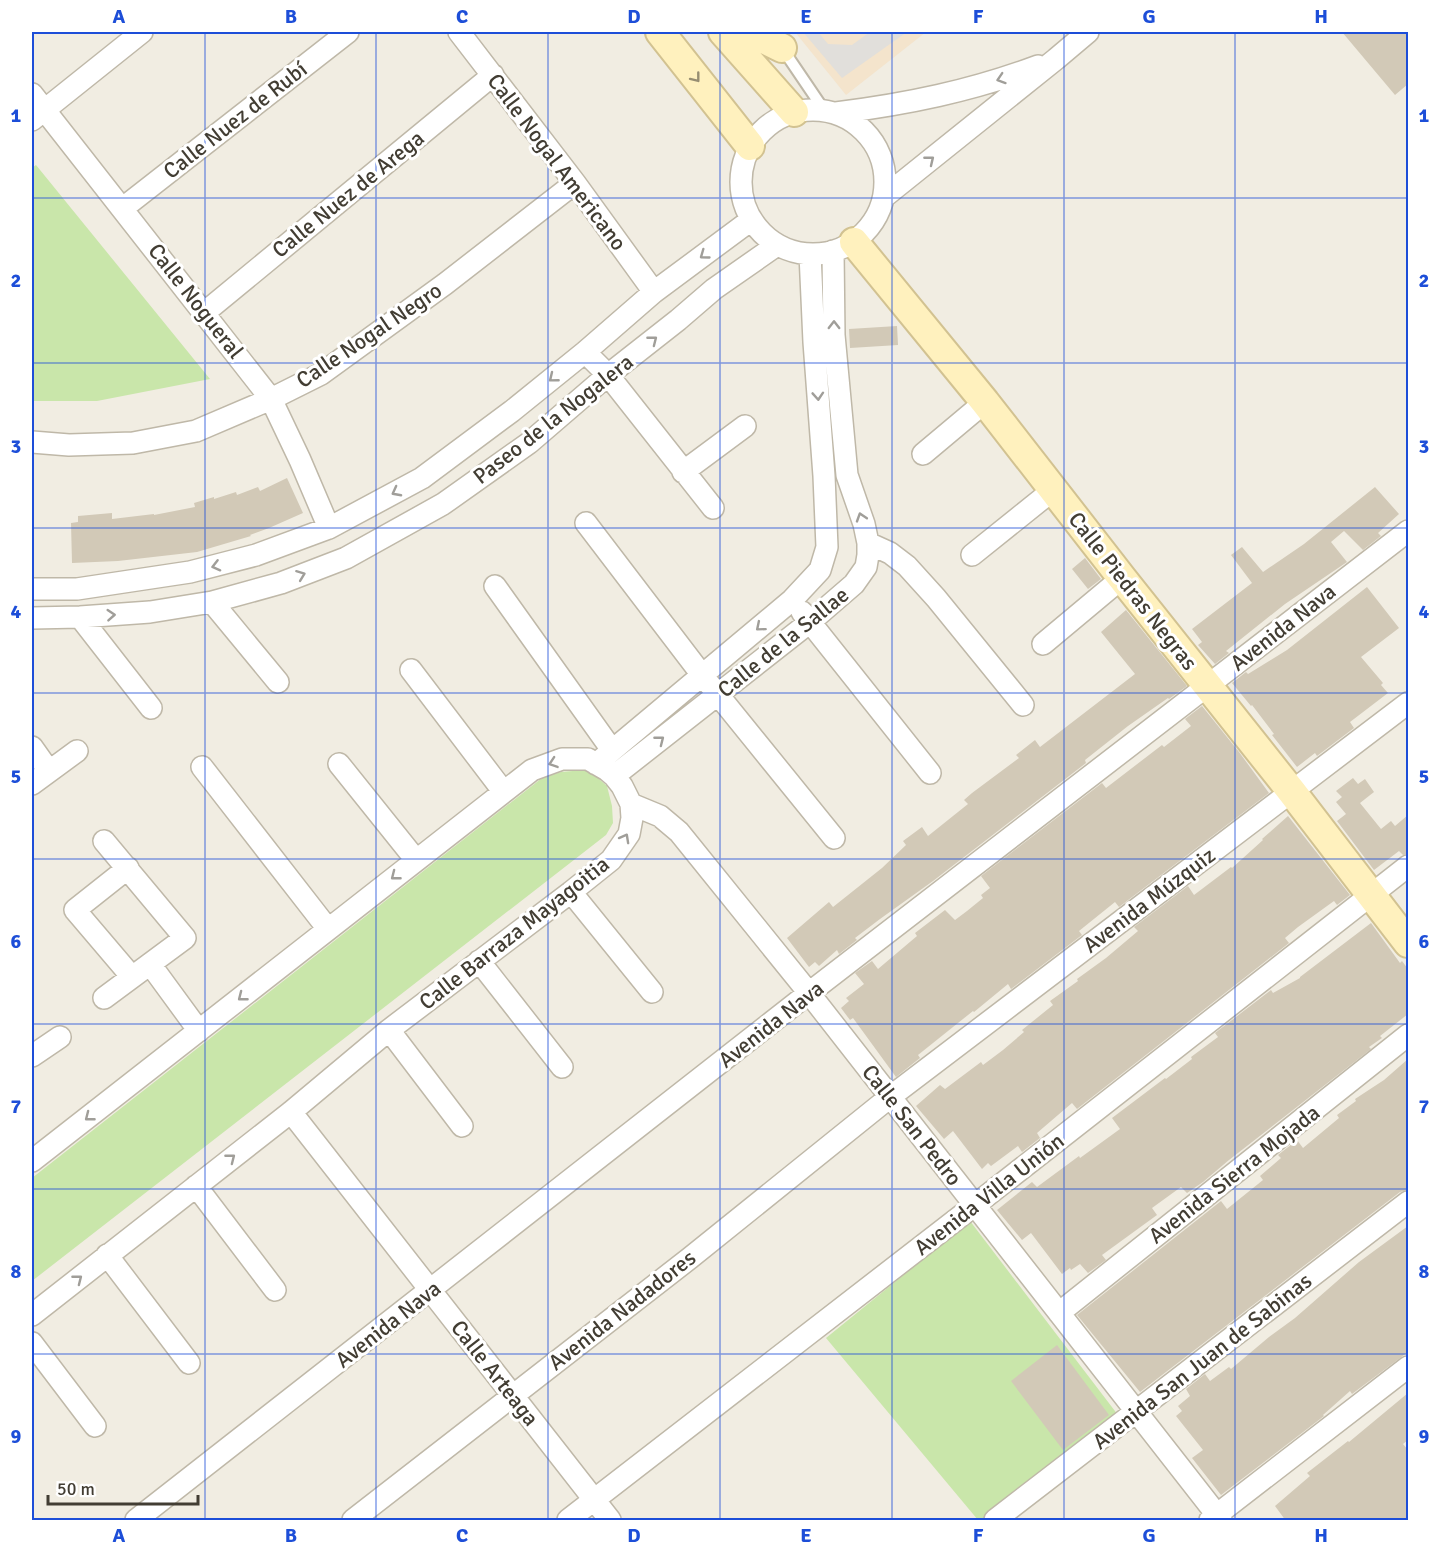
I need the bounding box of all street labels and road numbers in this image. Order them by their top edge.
street label: Calle Nuez de Rubí [158,55,312,185]
street label: Calle Nogal Americano [482,68,632,256]
street label: Calle Nuez de Arega [267,124,429,264]
street label: Calle Nogueral [143,238,249,364]
street label: Calle Nogal Negro [291,276,447,394]
street label: Paseo de la Nogalera [468,348,638,490]
street label: Calle Piedras Negras [1063,506,1203,676]
street label: Avenida Nava [1225,577,1341,677]
street label: Calle de la Sallae [712,581,854,703]
street label: Avenida Múzquiz [1078,841,1220,958]
street label: Calle Barraza Mayagoitia [414,850,614,1016]
street label: Avenida Nava [713,974,829,1074]
street label: Calle San Pedro [856,1059,968,1191]
street label: Avenida Sierra Mojada [1143,1099,1325,1249]
street label: Avenida Villa Unión [909,1127,1069,1261]
street label: Avenida Nadadores [543,1244,701,1376]
street label: Avenida San Juan de Sabinas [1087,1267,1317,1455]
street label: Avenida Nava [330,1274,446,1374]
street label: Calle Arteaga [445,1315,545,1431]

